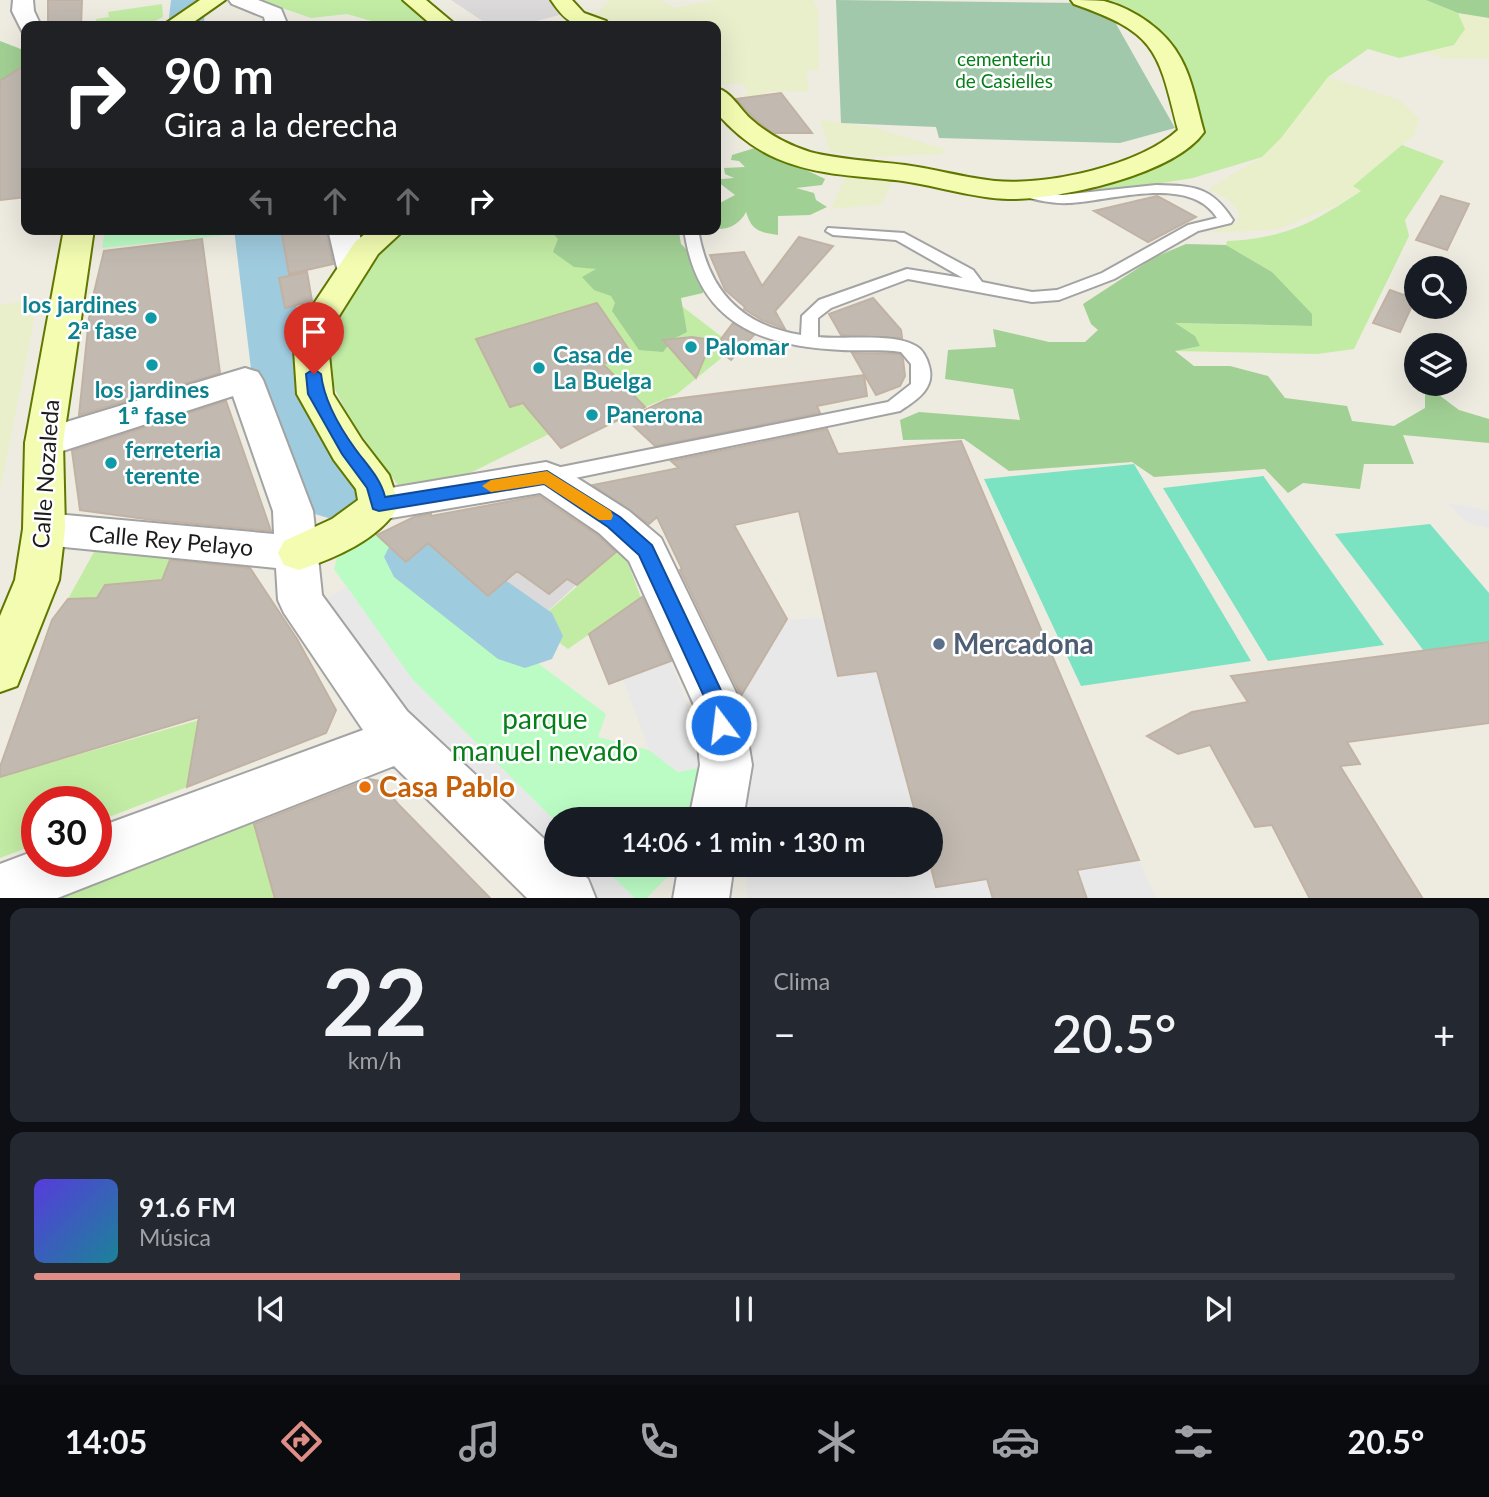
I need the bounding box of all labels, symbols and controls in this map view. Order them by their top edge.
text: 90 m [164,46,274,104]
park label: cementeriu de Casielles [955,47,1053,92]
icon: right [49,49,140,140]
text: Gira a la derecha [164,105,398,144]
icon: left [243,182,281,220]
icon: ahead [316,182,354,220]
icon: ahead [389,182,427,220]
icon: right [462,182,500,220]
map controls [1404,256,1467,396]
button: search [1404,256,1467,319]
place label: los jardines 2ª fase [22,290,137,344]
pin [284,302,344,374]
marker: los jardines 2ª fase [143,310,159,326]
icon: arrive [295,313,333,351]
place label: Palomar [705,332,789,360]
button: layers [1404,333,1467,396]
marker: Palomar [683,339,699,355]
place label: Casa de La Buelga [553,340,652,394]
marker: los jardines 1ª fase [144,357,160,373]
marker: Casa de La Buelga [531,360,547,376]
place label: los jardines 1ª fase [95,375,209,429]
street label: Calle Nozaleda [26,398,64,549]
place label: Panerona [606,400,703,428]
marker: Panerona [584,407,600,423]
place label: ferreteria terente [125,435,221,489]
marker: ferreteria terente [103,455,119,471]
street label: Calle Rey Pelayo [88,519,254,561]
place label: Mercadona [953,626,1094,660]
marker: Mercadona [931,636,947,652]
position arrow [684,688,758,762]
park label: parque manuel nevado [452,701,638,767]
place label: Casa Pablo [379,769,515,803]
marker: Casa Pablo [357,779,373,795]
speed limit sign: 30 [21,786,112,877]
text: 14:06 · 1 min · 130 m [621,826,866,858]
text: 22 [322,946,428,1055]
text: Clima [774,967,830,995]
text: 20.5° [1052,1002,1176,1064]
text: − [774,1011,796,1057]
text: + [1433,1011,1455,1057]
text: km/h [348,1046,402,1074]
text: 91.6 FM [139,1191,236,1223]
text: Música [139,1223,211,1251]
icon: previous [252,1290,290,1328]
icon: pause [725,1290,763,1328]
icon: next [1199,1290,1237,1328]
icon: directions [277,1417,326,1466]
icon: music [455,1417,504,1466]
icon: phone [634,1417,683,1466]
icon: climate [812,1417,861,1466]
icon: car [991,1417,1040,1466]
icon: filters [1169,1417,1218,1466]
text: 14:05 [65,1422,147,1461]
text: 20.5° [1348,1422,1424,1461]

